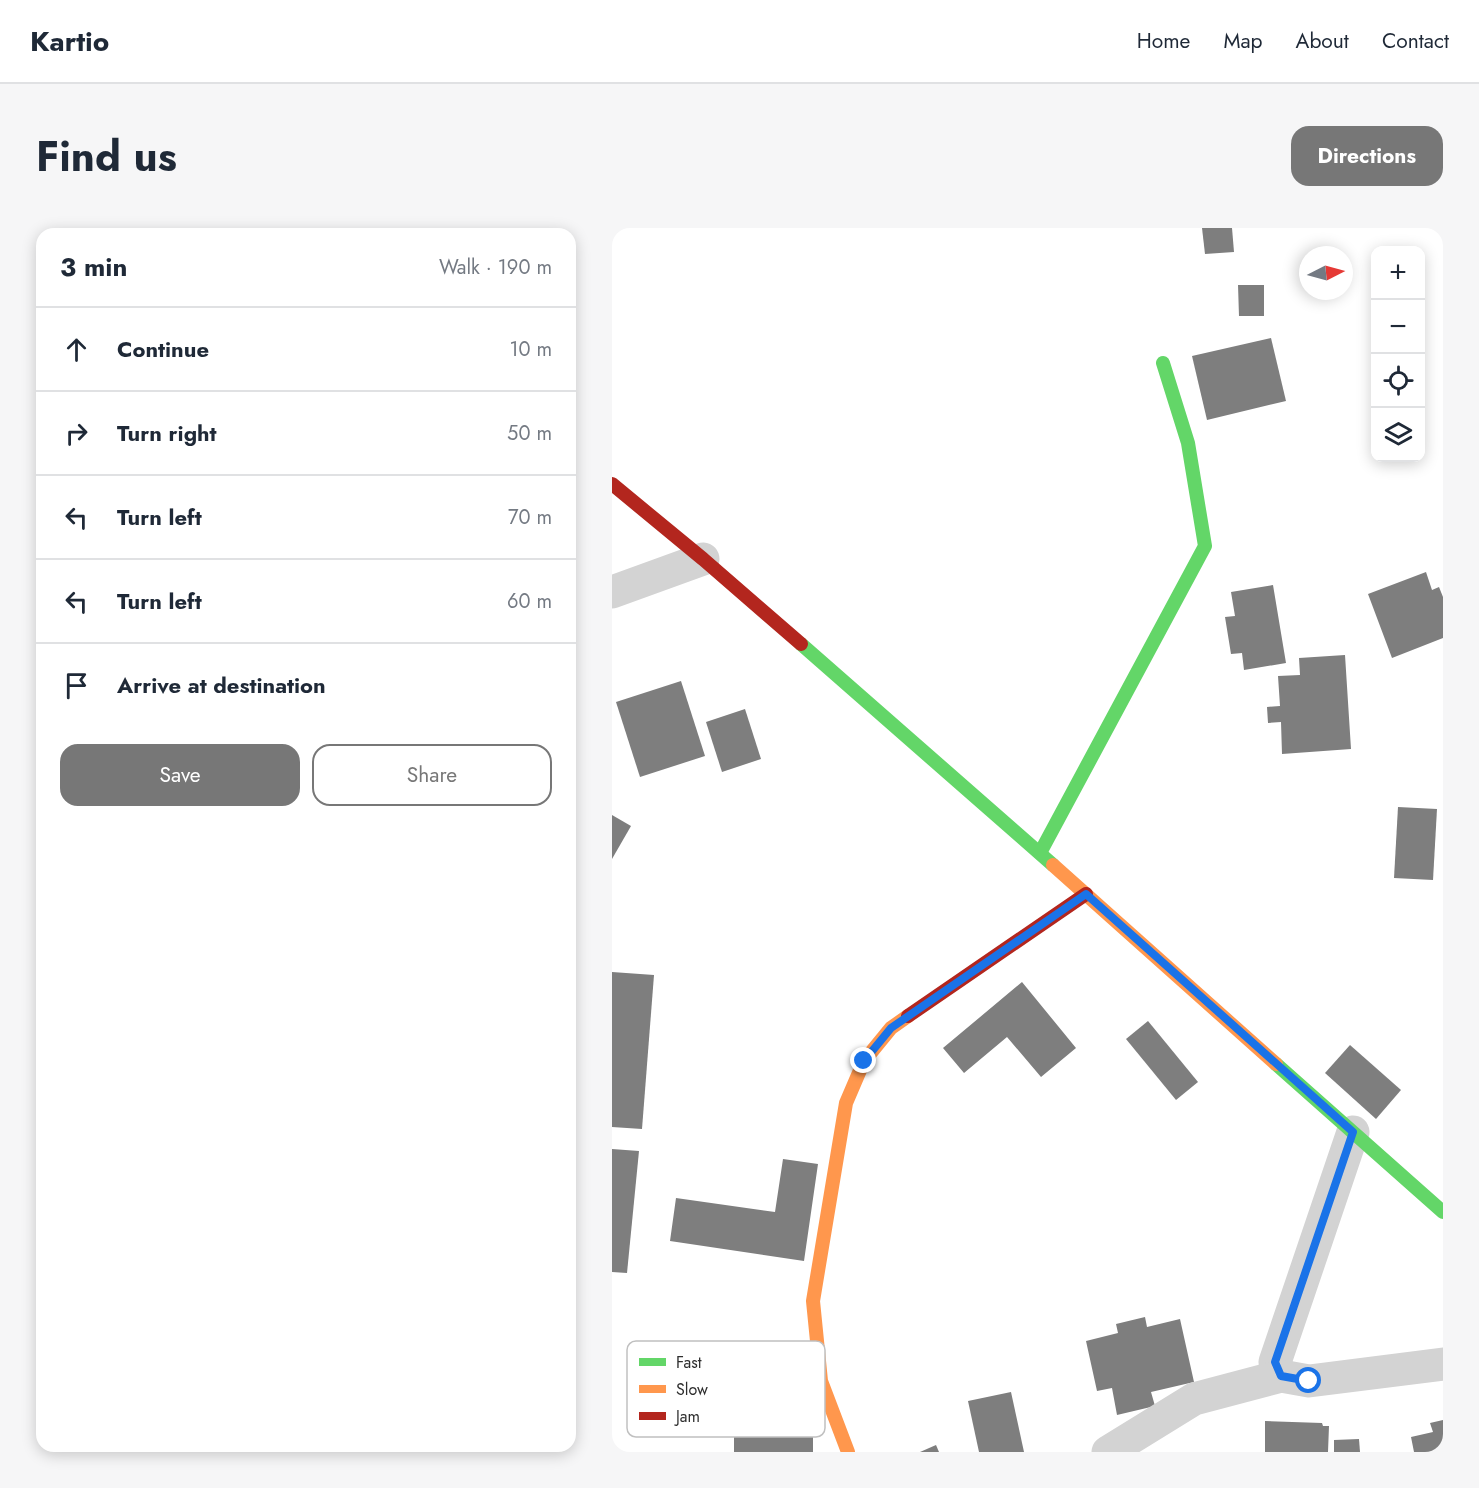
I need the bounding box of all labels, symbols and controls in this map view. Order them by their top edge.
text: Kartio [30,21,109,62]
text: Home [1137,26,1190,56]
text: Map [1223,26,1263,56]
text: About [1296,26,1349,56]
text: Contact [1382,26,1449,56]
text: Find us [36,126,177,187]
button: Directions [1291,126,1443,186]
north arrow [1299,246,1353,300]
map controls [1371,246,1425,462]
button: + [1371,246,1425,300]
text: 3 min [60,248,127,286]
text: Walk · 190 m [439,253,552,282]
button: − [1371,300,1425,354]
icon: ahead [60,333,93,366]
text: Continue [117,333,209,365]
text: 10 m [509,335,552,364]
button: locate [1371,354,1425,408]
button: layers [1371,408,1425,462]
icon: right [60,417,93,450]
text: Turn right [117,417,217,449]
text: 50 m [507,419,552,448]
icon: left [60,501,93,534]
text: Turn left [117,501,202,533]
text: 70 m [508,503,552,532]
icon: left [60,585,93,618]
text: Turn left [117,585,202,617]
text: 60 m [507,587,552,616]
icon: arrive [60,669,93,702]
text: Arrive at destination [117,669,326,701]
button: Save [60,744,300,806]
button: Share [312,744,552,806]
route end [850,1047,876,1073]
legend [627,1341,825,1437]
text: Fast [676,1351,702,1374]
route start [1295,1367,1321,1393]
text: Slow [676,1378,708,1401]
text: Jam [674,1405,700,1428]

